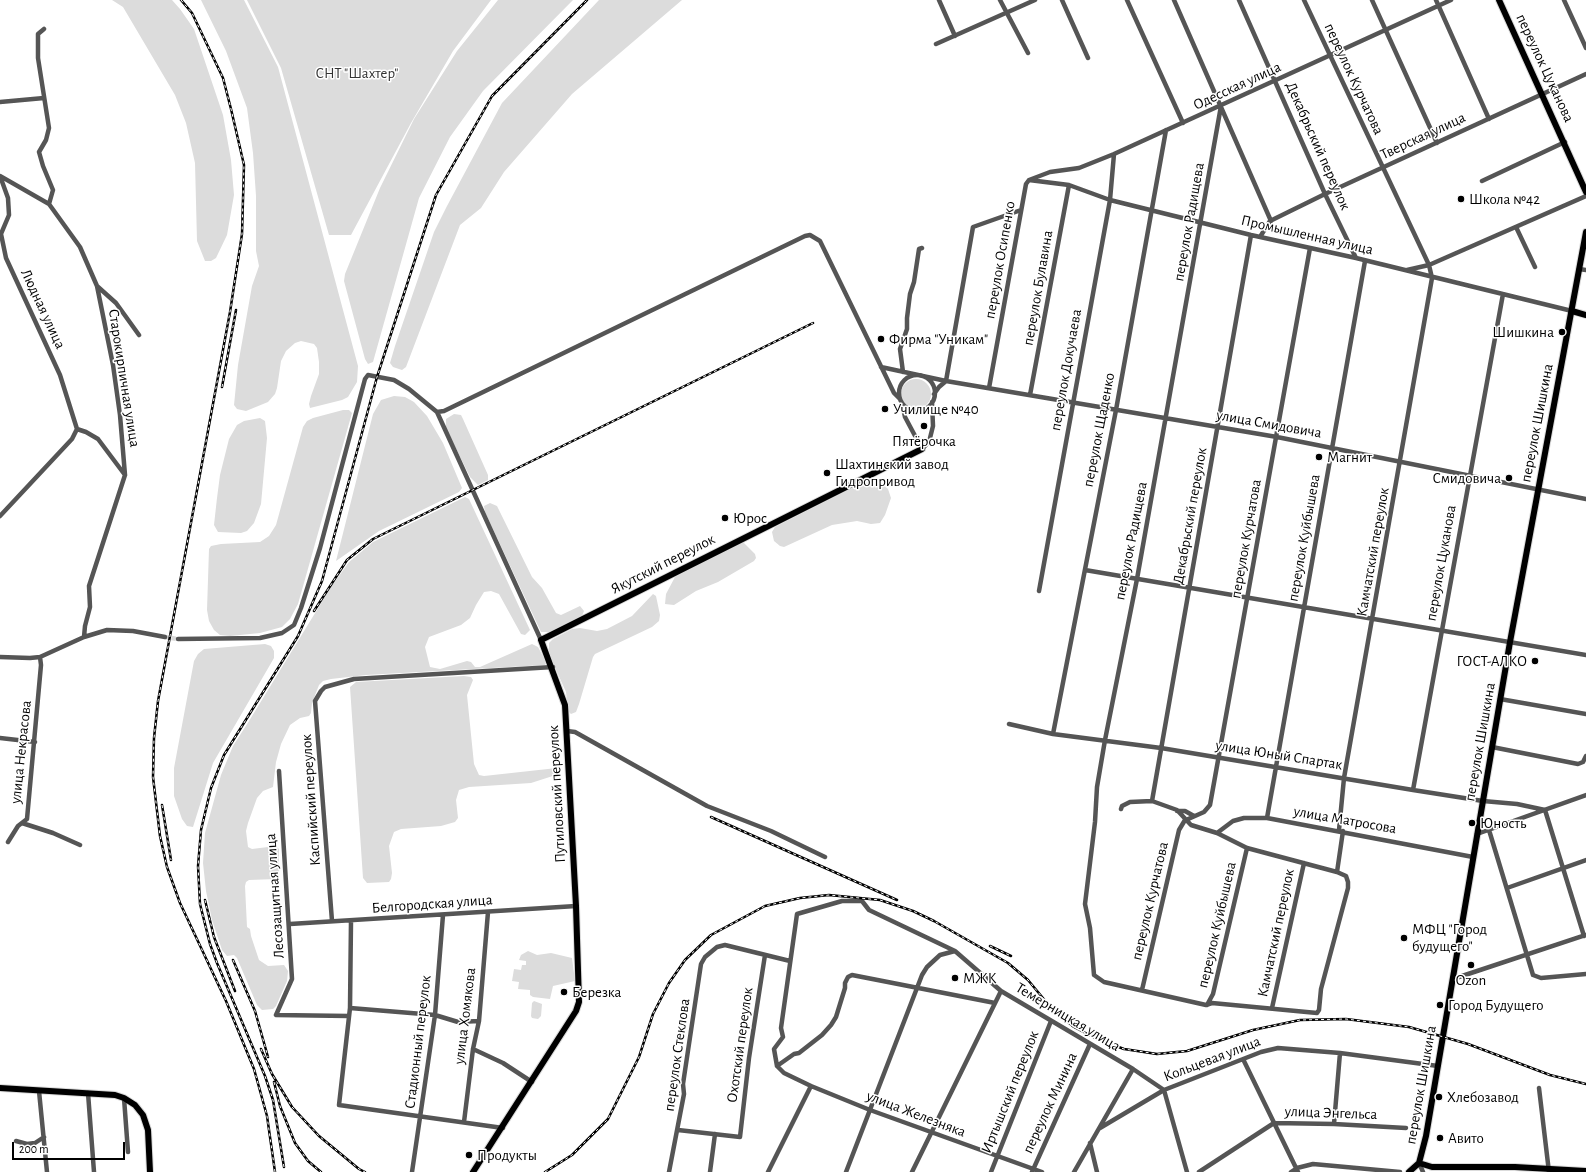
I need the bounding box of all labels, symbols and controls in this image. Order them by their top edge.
street label: переулок Цуканова [1512,11,1578,125]
street label: переулок Курчатова [1320,20,1388,138]
street label: Одесская улица [1190,58,1284,114]
park label: СНТ "Шахтер" [316,64,398,82]
street label: Декабрьский переулок [1282,79,1354,213]
street label: Тверская улица [1378,108,1468,164]
street label: переулок Радищева [1170,161,1208,283]
place label: Школа №42 [1469,190,1540,208]
marker: Школа №42 [1456,194,1466,204]
street label: переулок Осипенко [981,200,1019,320]
street label: Промышленная улица [1239,211,1375,259]
street label: переулок Булавина [1019,229,1057,347]
street label: Людная улица [17,266,69,352]
street label: Старокирпичная улица [104,308,144,448]
street label: переулок Докучаева [1046,308,1086,432]
place label: Шишкина [1492,323,1554,341]
marker: Шишкина [1557,327,1567,337]
place label: Фирма "Уникам" [889,330,988,348]
marker: Фирма "Уникам" [876,334,886,344]
street label: переулок Шишкина [1517,362,1557,484]
street label: переулок Щаденко [1079,371,1119,489]
place label: Училище №40 [893,400,979,418]
marker: Училище №40 [880,404,890,414]
street label: улица Смидовича [1215,406,1323,442]
marker: Пятёрочка [919,421,929,431]
place label: Пятёрочка [892,432,956,450]
street label: Декабрьский переулок [1169,446,1211,586]
place label: Магнит [1327,448,1372,466]
marker: Магнит [1314,452,1324,462]
place label: Шахтинский завод Гидропривод [835,455,949,490]
marker: Шахтинский завод Гидропривод [822,468,832,478]
place label: Смидовича [1433,469,1501,487]
street label: переулок Куйбышева [1284,473,1324,603]
marker: Смидовича [1504,473,1514,483]
street label: переулок Курчатова [1227,478,1265,600]
street label: переулок Радищева [1111,480,1151,602]
street label: Камчатский переулок [1353,486,1393,618]
street label: переулок Цуканова [1422,504,1460,622]
place label: Юрос [733,509,767,527]
marker: Юрос [720,513,730,523]
street label: Якутский переулок [608,530,718,598]
place label: ГОСТ-АЛКО [1456,652,1527,670]
marker: ГОСТ-АЛКО [1530,656,1540,666]
street label: переулок Шишкина [1461,681,1499,803]
street label: улица Некрасова [7,699,35,805]
street label: Путиловский переулок [544,725,570,863]
street label: Каспийский переулок [297,733,325,867]
street label: улица Юный Спартак [1214,736,1344,774]
street label: улица Матросова [1292,802,1398,838]
place label: Юность [1480,814,1526,832]
marker: Юность [1467,818,1477,828]
street label: Лесозащитная улица [262,833,288,959]
street label: переулок Курчатова [1128,840,1172,962]
street label: переулок Куйбышева [1194,860,1240,990]
street label: Камчатский переулок [1254,867,1298,999]
street label: Белгородская улица [371,891,493,917]
place label: МФЦ "Город будущего" [1412,920,1487,955]
marker: МФЦ "Город будущего" [1399,933,1409,943]
marker: Ozon [1466,960,1476,970]
street label: улица Хомякова [450,967,480,1065]
place label: МЖК [963,969,996,987]
place label: Ozon [1456,971,1486,989]
marker: МЖК [950,973,960,983]
street label: Стадионный переулок [401,974,435,1110]
street label: Темерницкая улица [1013,979,1123,1055]
place label: Березка [572,983,621,1001]
street label: Охотский переулок [723,986,757,1104]
marker: Березка [559,987,569,997]
place label: Город Будущего [1448,996,1544,1014]
street label: переулок Стеклова [660,997,694,1113]
marker: Город Будущего [1435,1000,1445,1010]
street label: переулок Шишкина [1402,1024,1440,1146]
street label: Иртышский переулок [977,1028,1043,1156]
street label: Кольцевая улица [1161,1032,1263,1086]
street label: переулок Минина [1019,1050,1081,1156]
street label: улица Железняка [864,1087,968,1141]
place label: Хлебозавод [1447,1088,1519,1106]
marker: Хлебозавод [1434,1092,1444,1102]
street label: улица Энгельса [1284,1102,1378,1124]
place label: Авито [1448,1129,1484,1147]
marker: Авито [1435,1133,1445,1143]
scale bar [14,1134,127,1160]
text: 200 m [19,1143,49,1155]
place label: Продукты [477,1146,537,1164]
marker: Продукты [464,1150,474,1160]

